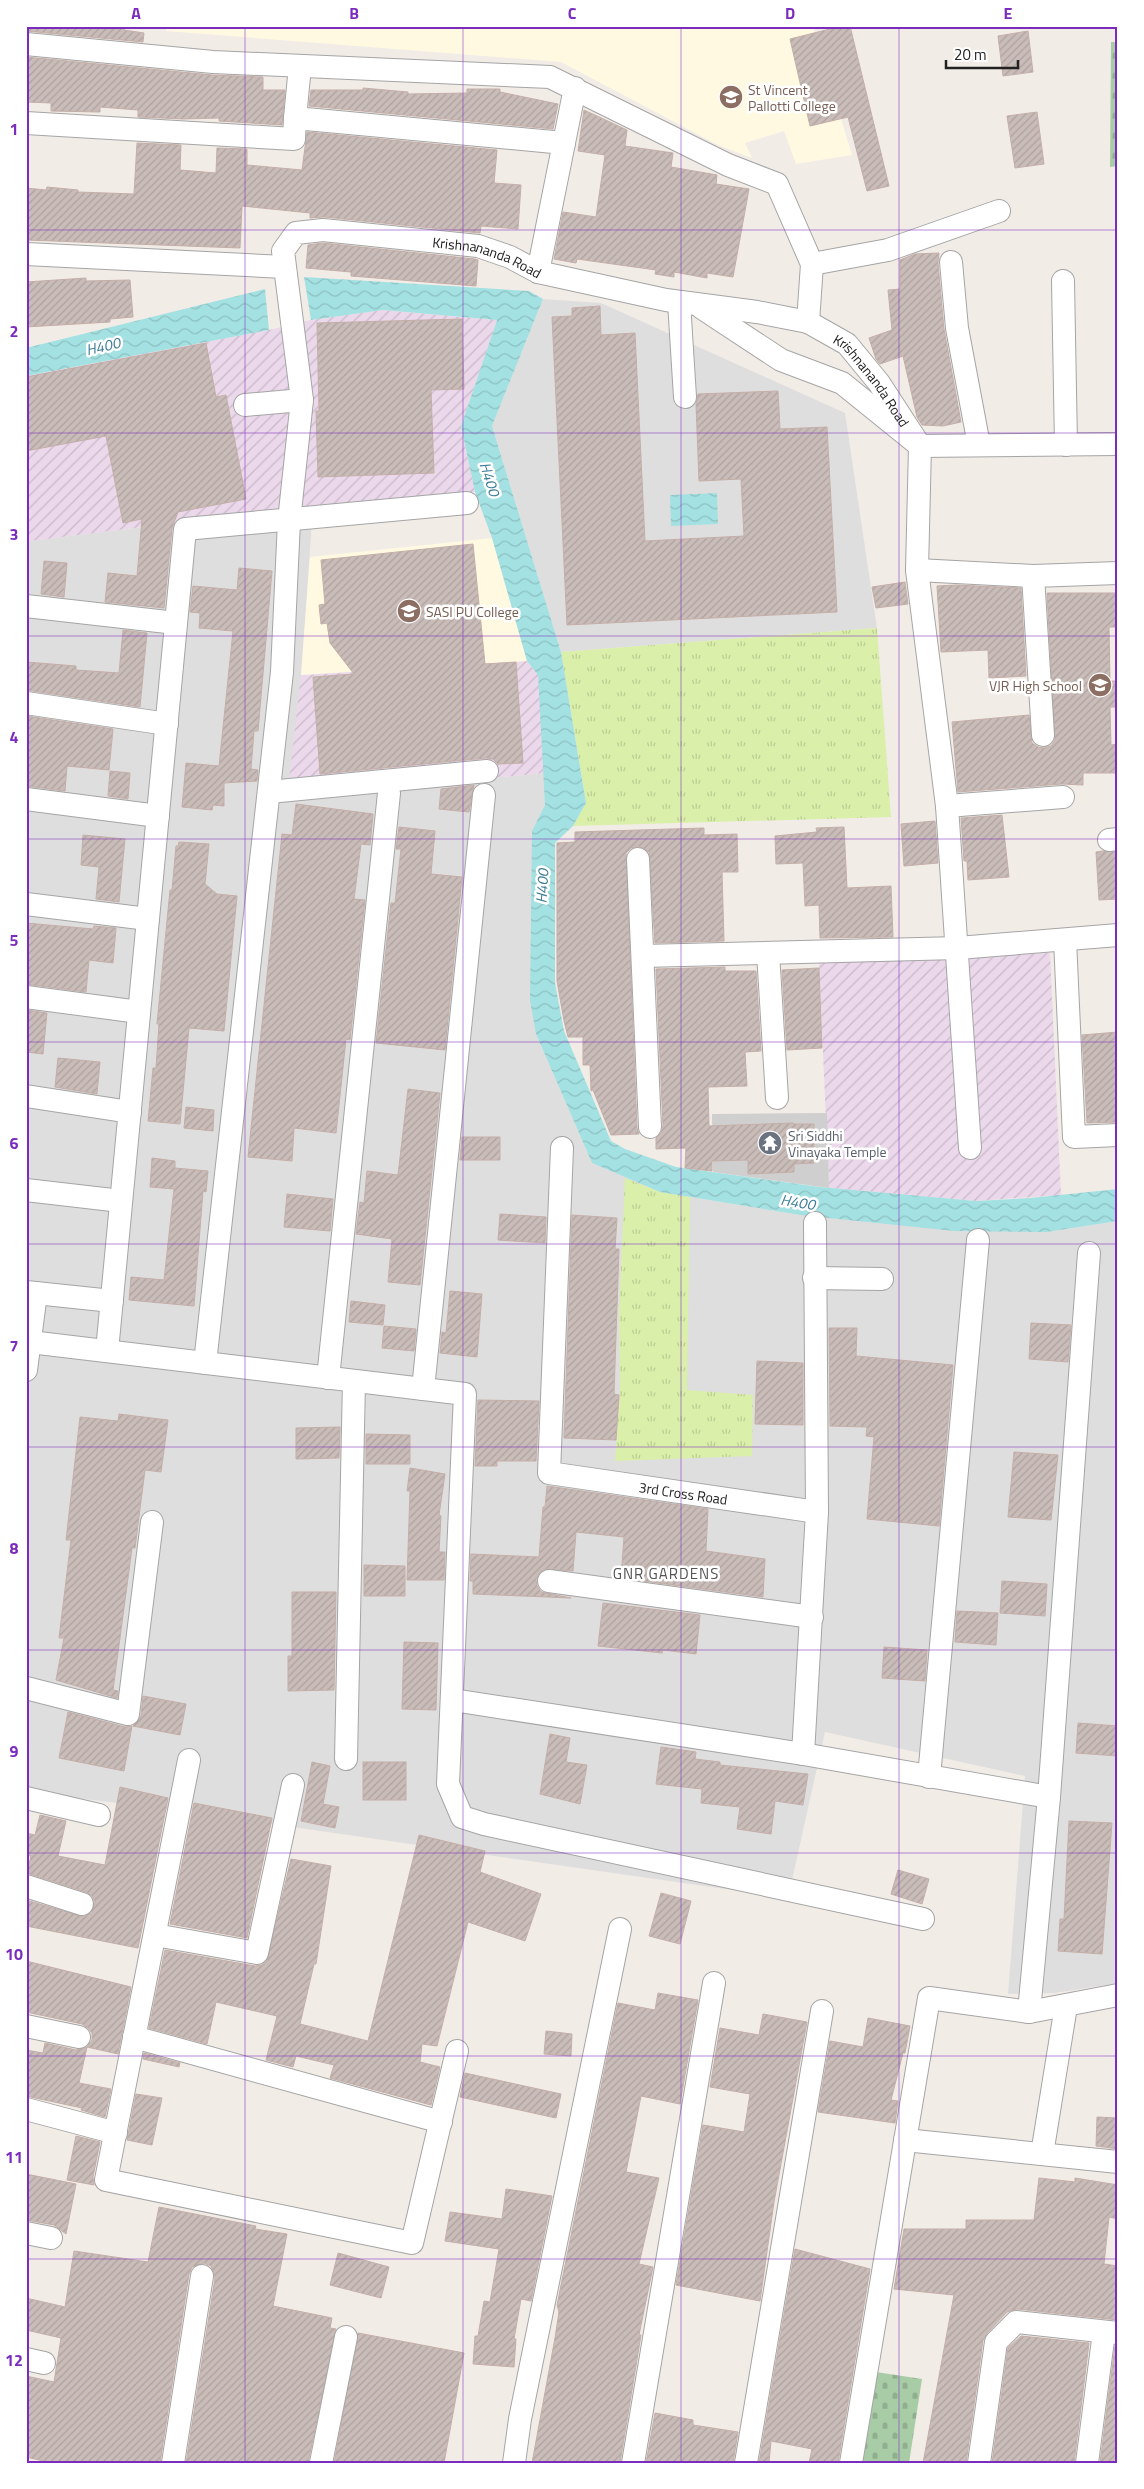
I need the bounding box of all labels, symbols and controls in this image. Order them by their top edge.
text: A [131,1,141,25]
text: B [349,1,359,25]
text: C [568,1,577,25]
text: D [785,1,795,25]
text: E [1004,1,1013,25]
scale bar [946,38,1019,70]
text: 20 m [954,43,987,66]
place label: St Vincent Pallotti College [748,79,836,116]
school or university icon: St Vincent Pallotti College [718,84,744,110]
text: 1 [10,117,18,141]
street label: Krishnananda Road [431,231,546,283]
text: 2 [10,319,18,343]
street label: Krishnananda Road [830,328,915,431]
water label: H400 [84,331,124,361]
water label: H400 [474,459,507,501]
text: 3 [10,522,18,546]
school or university icon: SASI PU College [396,598,422,624]
place label: SASI PU College [426,601,519,622]
school or university icon: VJR High School [1087,672,1113,698]
place label: VJR High School [989,675,1082,696]
text: 4 [10,725,19,749]
water label: H400 [530,867,554,904]
text: 5 [10,928,19,952]
place label: Sri Siddhi Vinayaka Temple [788,1125,887,1162]
temple icon: Sri Siddhi Vinayaka Temple [757,1130,783,1156]
text: 6 [10,1131,19,1155]
water label: H400 [779,1188,818,1216]
text: 7 [10,1334,18,1358]
street label: 3rd Cross Road [638,1476,729,1509]
text: 8 [10,1536,19,1560]
district label: GNR GARDENS [613,1562,719,1585]
text: 9 [10,1739,19,1763]
text: 10 [5,1942,23,1966]
text: 11 [5,2145,23,2169]
text: 12 [5,2348,23,2372]

